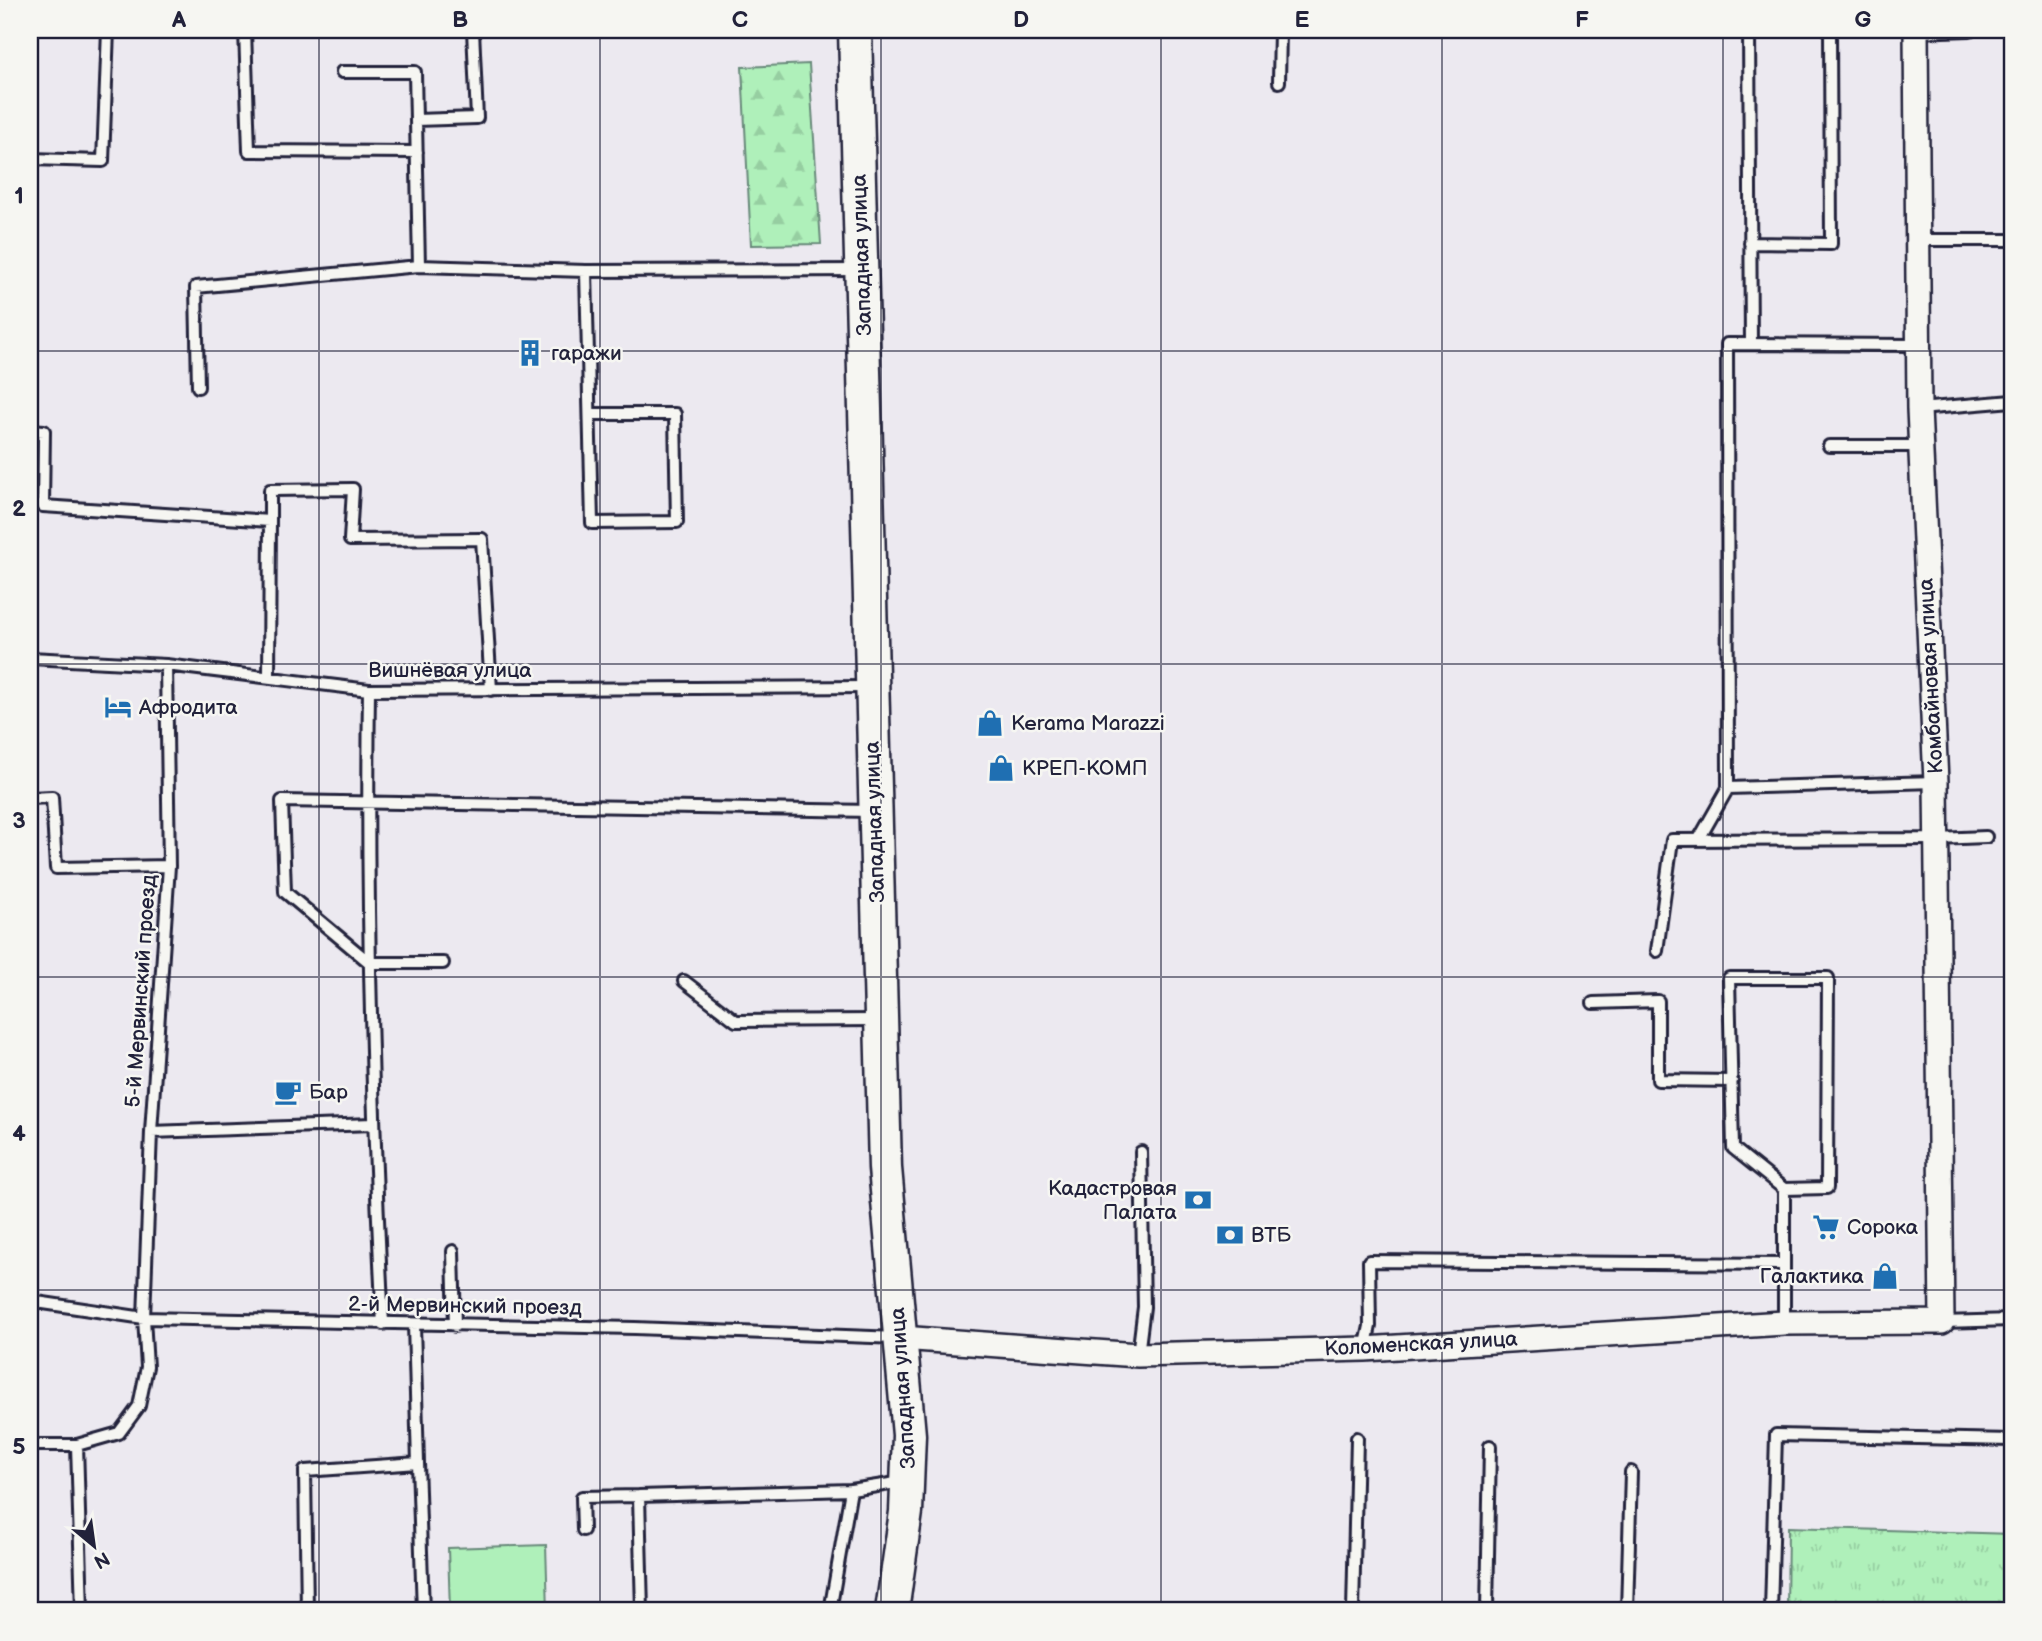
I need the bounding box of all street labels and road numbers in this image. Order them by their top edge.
street label: Западная улица [847,173,877,336]
street label: Комбайновая улица [1913,577,1949,774]
street label: Вишнёвая улица [368,658,532,683]
street label: Западная улица [860,740,890,903]
street label: 5-й Мервинский проезд [120,873,162,1108]
street label: 2-й Мервинский проезд [348,1291,582,1321]
street label: Западная улица [885,1306,921,1470]
street label: Коломенская улица [1324,1326,1519,1362]

